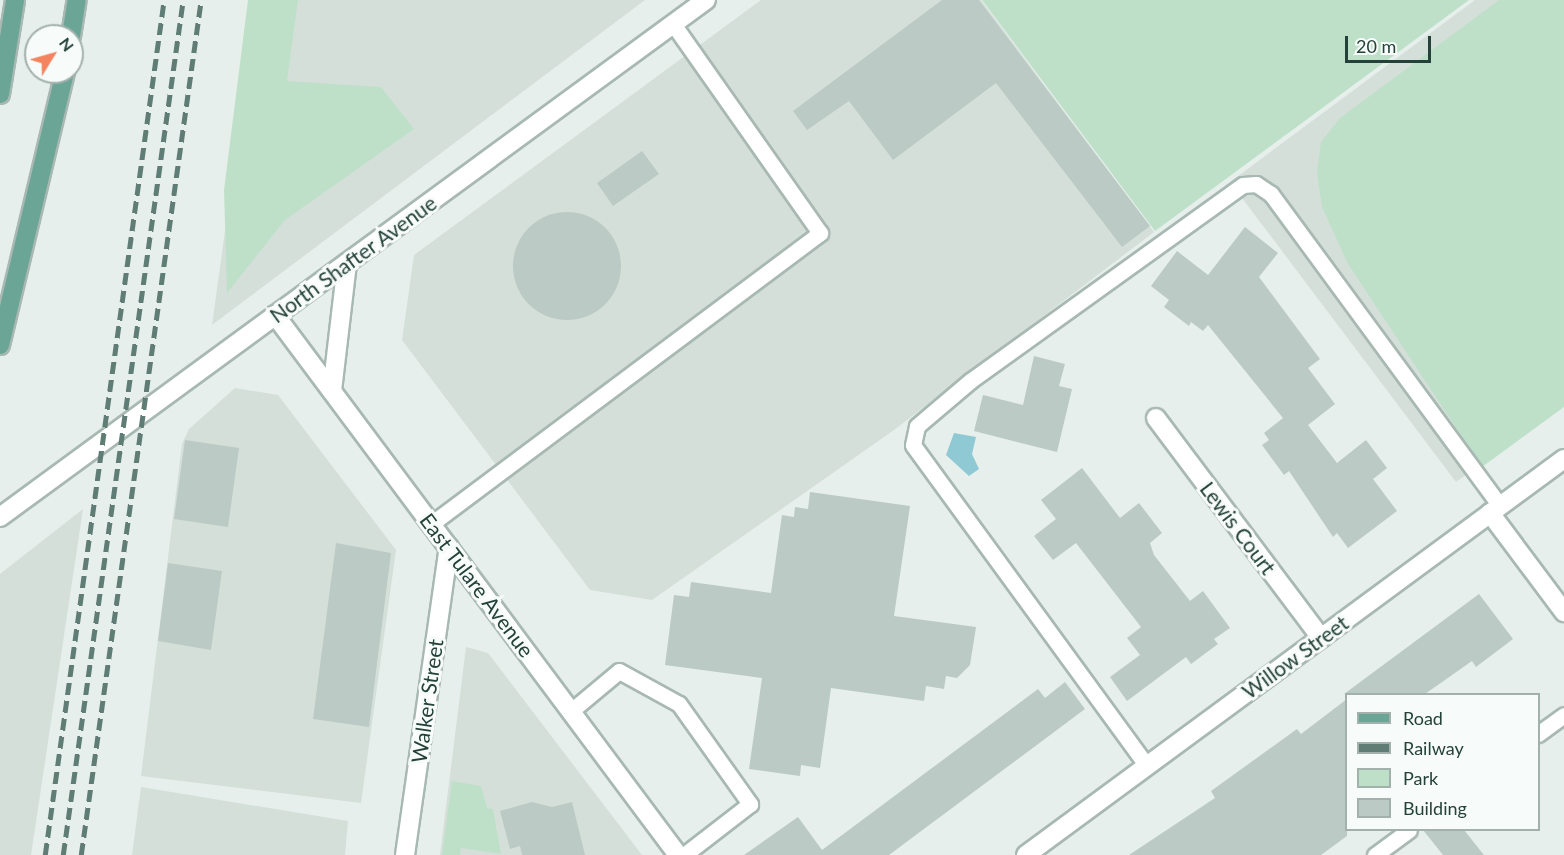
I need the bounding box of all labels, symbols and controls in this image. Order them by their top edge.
north arrow [24,24,84,84]
scale bar [1348,24,1434,62]
text: N [56,33,78,55]
text: 20 m [1356,35,1396,57]
street label: North Shafter Avenue [264,190,442,328]
street label: Lewis Court [1195,477,1281,579]
street label: East Tulare Avenue [414,508,540,662]
street label: Willow Street [1237,610,1353,704]
street label: Walker Street [406,637,448,765]
legend [1345,693,1540,831]
text: Road [1403,707,1443,729]
text: Railway [1403,737,1464,759]
text: Park [1403,767,1438,789]
text: Building [1403,797,1467,819]

